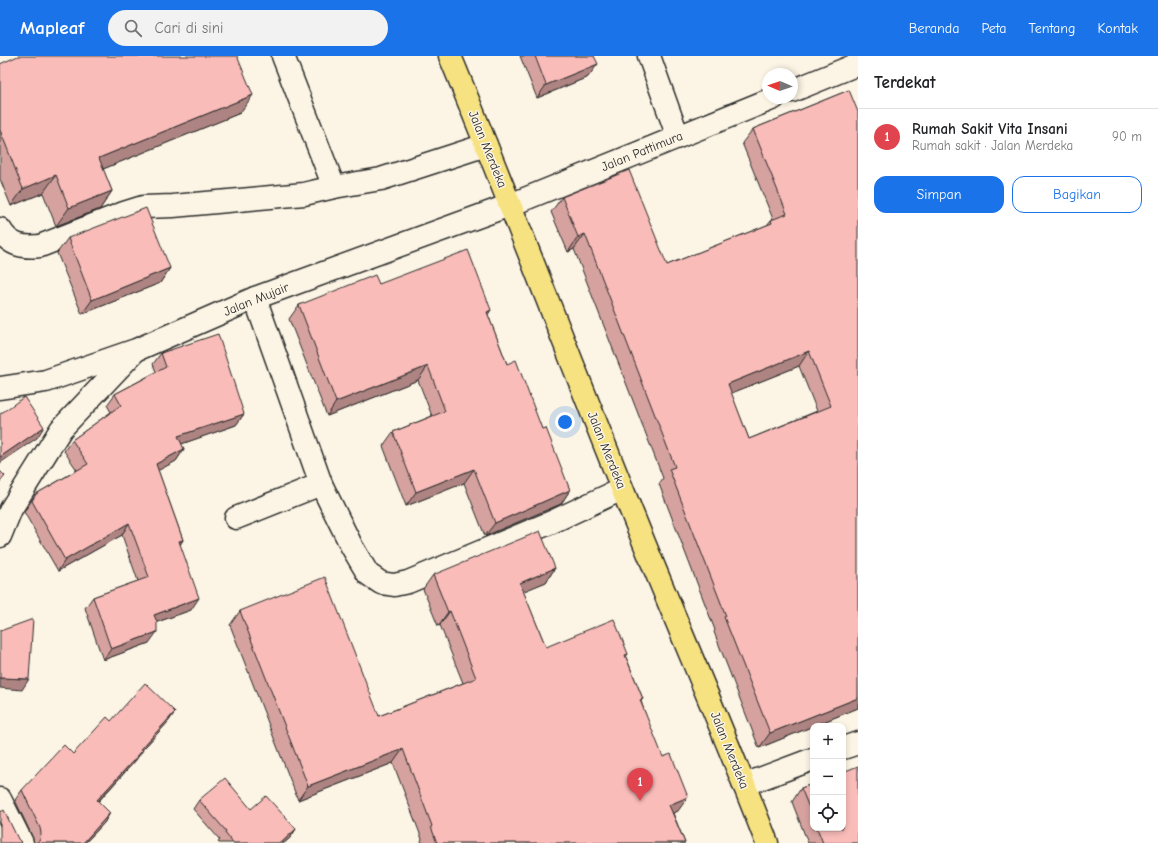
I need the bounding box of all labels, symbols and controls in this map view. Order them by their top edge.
search box [108,10,388,46]
text: Mapleaf [20,17,84,39]
icon: search [122,17,144,39]
text: Cari di sini [154,19,223,37]
text: Beranda [909,20,959,37]
text: Peta [981,20,1006,37]
text: Tentang [1028,20,1075,37]
text: Kontak [1097,20,1138,37]
north arrow [762,68,798,104]
text: Terdekat [874,73,936,92]
street label: Jalan Merdeka [466,108,510,190]
text: Rumah Sakit Vita Insani [912,120,1068,138]
street label: Jalan Pattimura [599,128,685,174]
text: 1 [884,129,890,144]
text: 90 m [1112,129,1142,144]
text: Rumah sakit · Jalan Merdeka [912,138,1073,153]
button: Simpan [874,176,1004,213]
button: Bagikan [1012,176,1142,213]
street label: Jalan Mujair [221,279,292,319]
street label: Jalan Merdeka [585,409,629,491]
your location [555,412,575,432]
street label: Jalan Merdeka [708,709,752,791]
map controls [810,723,846,831]
button: + [810,723,846,759]
button: − [810,759,846,795]
pin: 1 [627,768,653,801]
button: locate [810,795,846,831]

